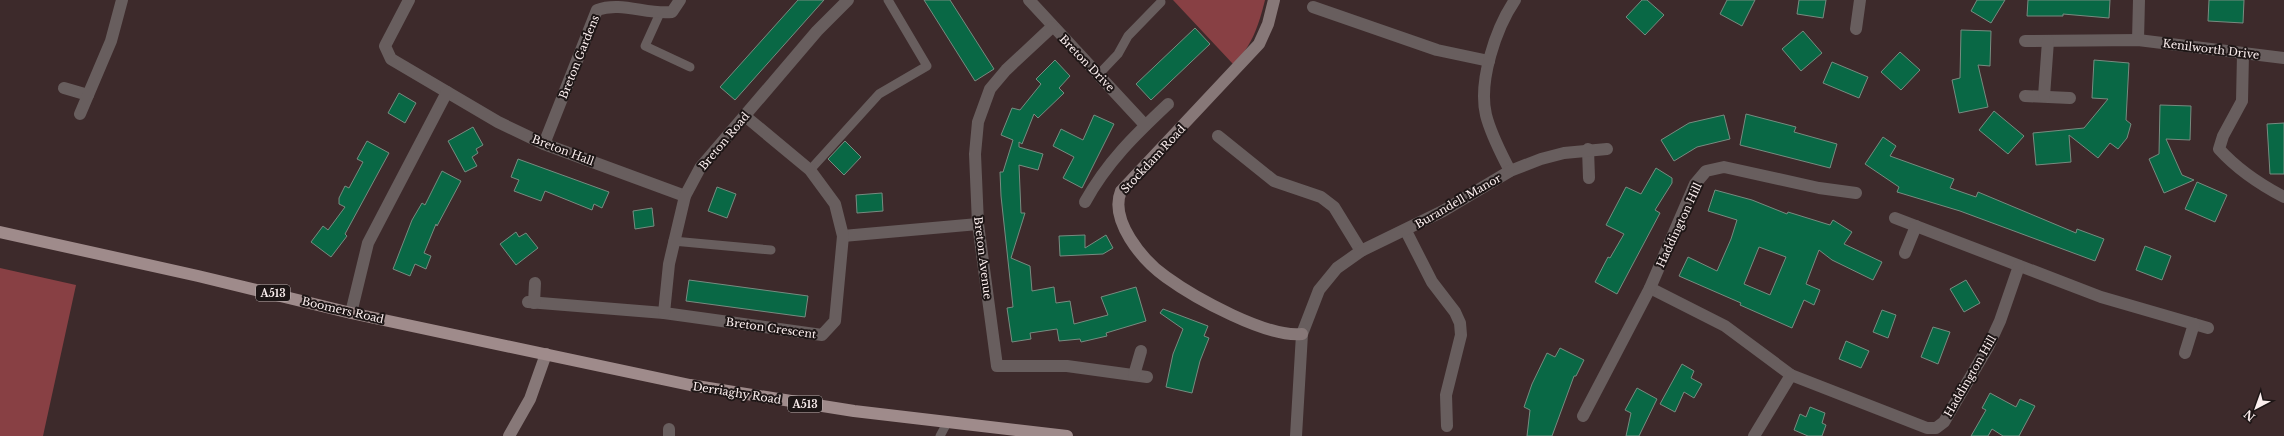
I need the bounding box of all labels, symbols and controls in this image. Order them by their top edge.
street label: Breton Gardens [556,13,602,101]
street label: Breton Drive [1056,32,1118,94]
street label: Kenilworth Drive [2162,36,2260,62]
street label: Breton Road [696,109,753,173]
street label: Stockdam Road [1118,121,1189,196]
street label: Breton Hall [530,132,596,168]
street label: Burandell Manor [1413,170,1504,231]
street label: Haddington Hill [1653,180,1705,270]
street label: Breton Avenue [971,216,995,300]
road number: A513 [256,285,290,301]
street label: Boomers Road [301,294,386,326]
street label: Breton Crescent [725,315,818,341]
street label: Haddington Hill [1941,332,1999,419]
street label: Derriaghy Road [692,379,783,407]
north arrow [2236,388,2276,428]
road number: A513 [788,396,822,412]
text: N [2240,406,2258,424]

